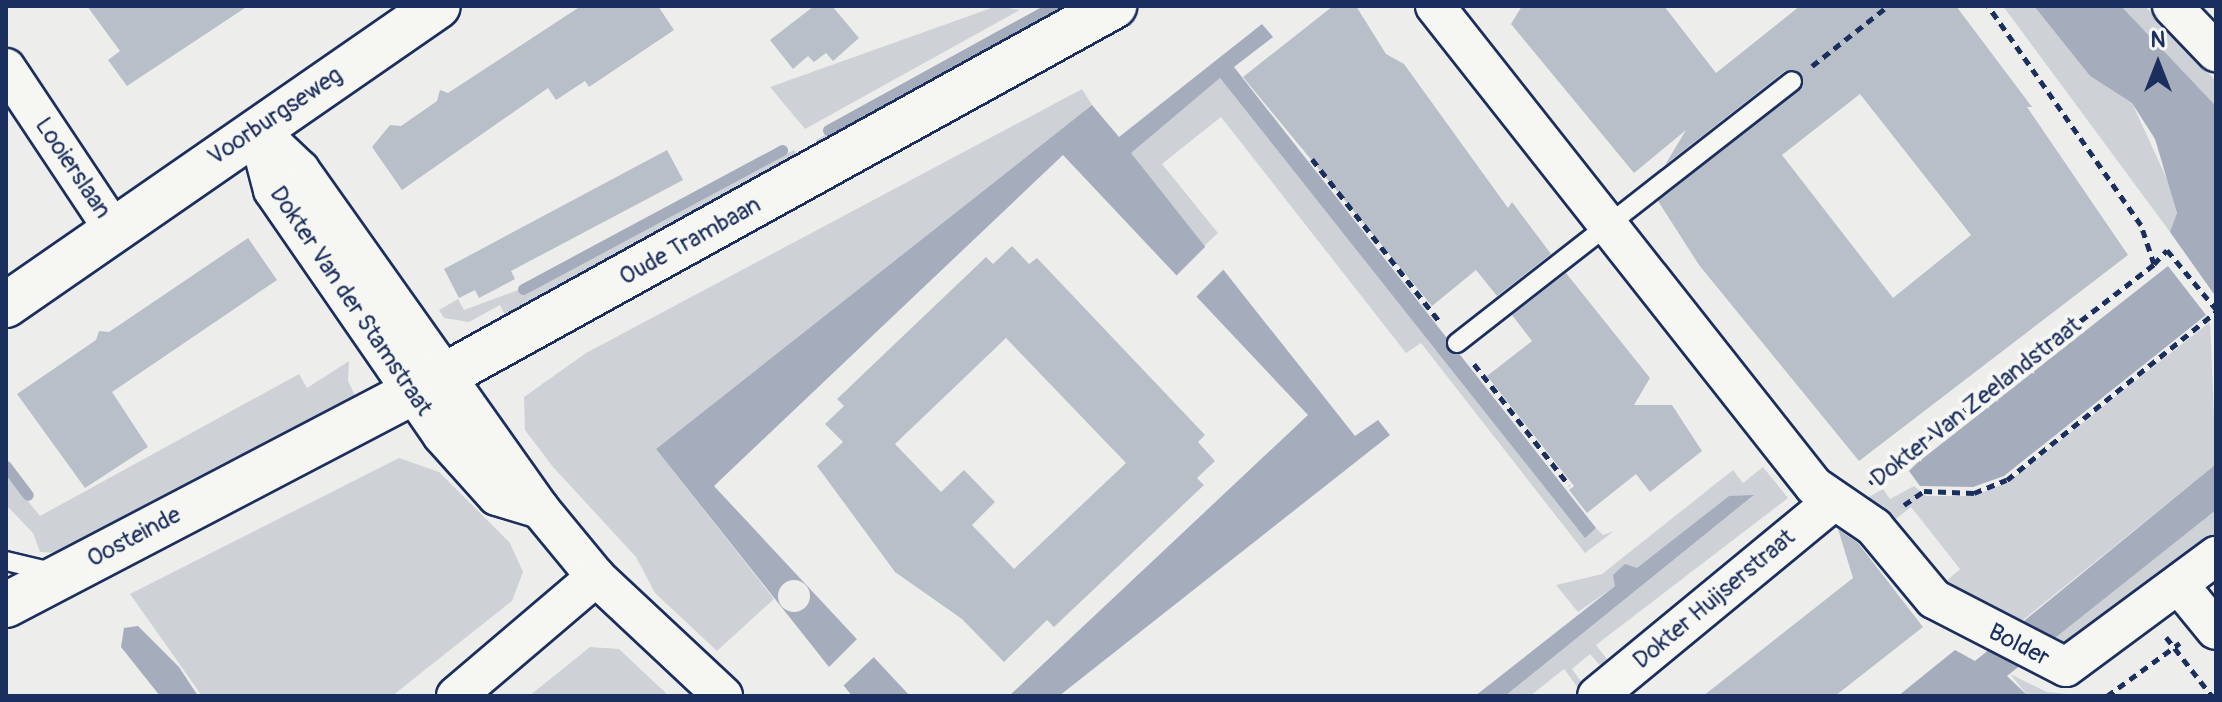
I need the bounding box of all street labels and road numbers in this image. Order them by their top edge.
street label: Voorburgseweg [202,60,348,172]
street label: Looierslaan [29,112,117,224]
street label: Dokter Van der Stamstraat [263,181,439,421]
street label: Oude Trambaan [614,190,766,292]
street label: Dokter Van Zeelandstraat [1865,311,2087,493]
street label: Oosteinde [82,500,186,574]
street label: Dokter Huijserstraat [1627,523,1801,675]
street label: Bolder [1984,618,2054,672]

